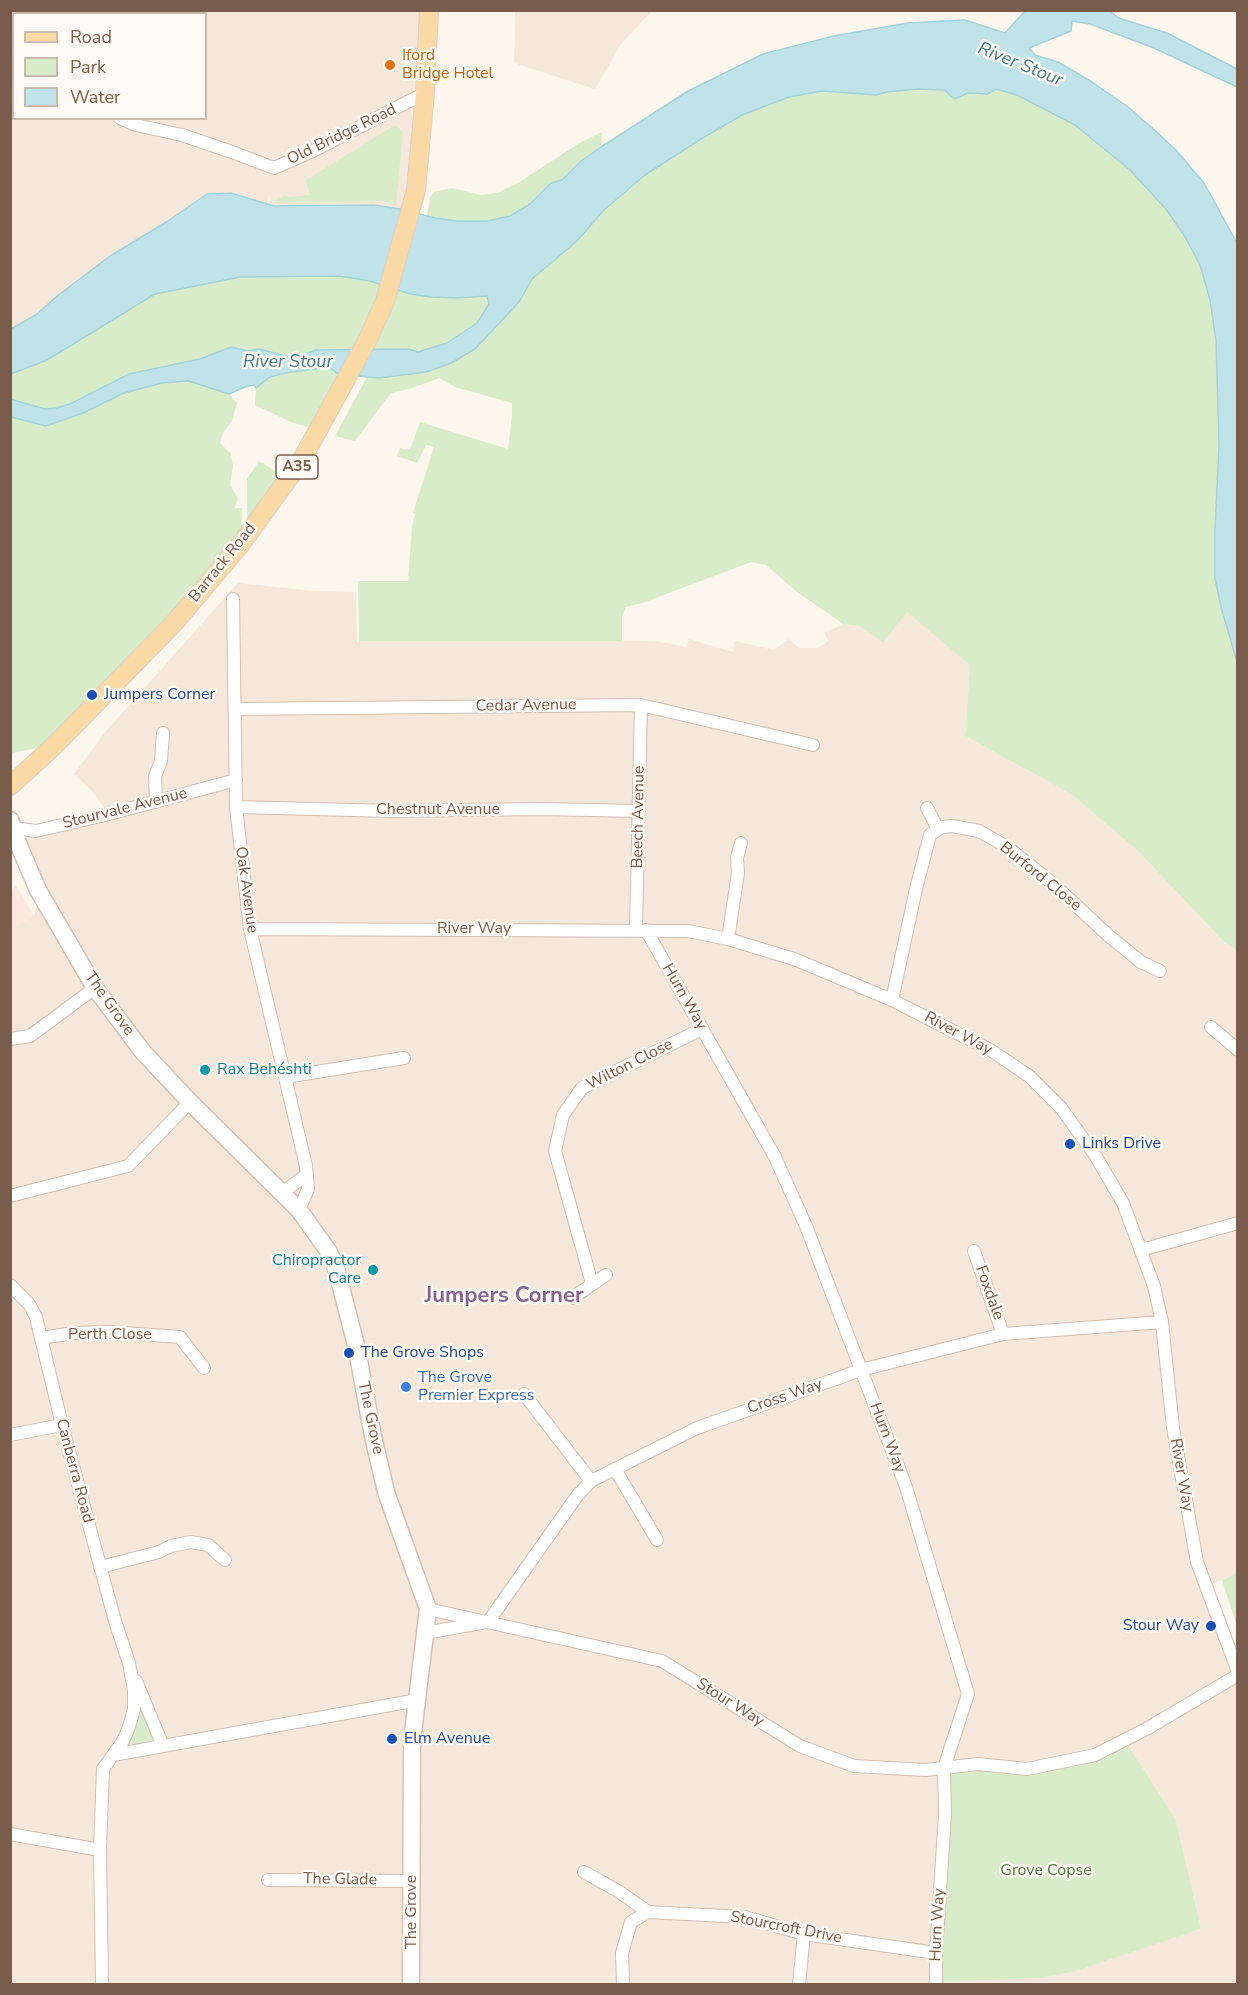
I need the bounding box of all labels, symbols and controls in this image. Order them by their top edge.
legend [12,12,207,120]
text: Road [70,25,112,49]
water label: River Stour [974,38,1066,92]
place label: Iford Bridge Hotel [402,46,493,84]
text: Park [70,55,106,79]
marker: Iford Bridge Hotel [383,58,397,72]
text: Water [70,85,121,109]
street label: Old Bridge Road [284,100,400,170]
water label: River Stour [243,352,333,374]
road number: A35 [276,455,318,479]
street label: Barrack Road [185,520,261,606]
place label: Jumpers Corner [104,685,215,705]
marker: Jumpers Corner [85,688,99,702]
street label: Cedar Avenue [475,696,577,716]
street label: Beech Avenue [629,765,649,869]
street label: Stourvale Avenue [61,784,189,834]
street label: Chestnut Avenue [376,800,500,820]
street label: Burford Close [995,838,1085,916]
street label: Oak Avenue [230,845,262,935]
street label: River Way [437,919,511,939]
street label: Hurn Way [657,960,711,1034]
street label: The Grove [80,968,138,1040]
street label: River Way [921,1008,995,1060]
street label: Wilton Close [584,1035,676,1095]
place label: Rax Behéshti [217,1060,312,1080]
marker: Rax Behéshti [198,1063,212,1077]
place label: Links Drive [1082,1134,1161,1154]
marker: Links Drive [1063,1137,1077,1151]
place label: Chiropractor Care [272,1251,361,1289]
marker: Chiropractor Care [366,1263,380,1277]
street label: Foxdale [970,1263,1008,1323]
district label: Jumpers Corner [424,1284,584,1310]
street label: Perth Close [68,1325,152,1345]
place label: The Grove Shops [361,1343,484,1363]
marker: The Grove Shops [342,1346,356,1360]
place label: The Grove Premier Express [418,1368,534,1406]
street label: Cross Way [745,1375,825,1419]
street label: The Grove [353,1380,387,1456]
marker: The Grove Premier Express [399,1380,413,1394]
street label: Hurn Way [865,1400,909,1476]
street label: Canberra Road [51,1417,97,1525]
street label: River Way [1165,1437,1197,1513]
place label: Stour Way [1123,1616,1199,1636]
marker: Stour Way [1204,1619,1218,1633]
street label: Stour Way [693,1675,767,1731]
place label: Elm Avenue [404,1729,490,1749]
marker: Elm Avenue [385,1732,399,1746]
park label: Grove Copse [1000,1861,1092,1881]
street label: The Glade [303,1870,377,1890]
street label: The Grove [402,1875,422,1949]
street label: Hurn Way [926,1888,950,1962]
street label: Stourcroft Drive [729,1908,843,1948]

